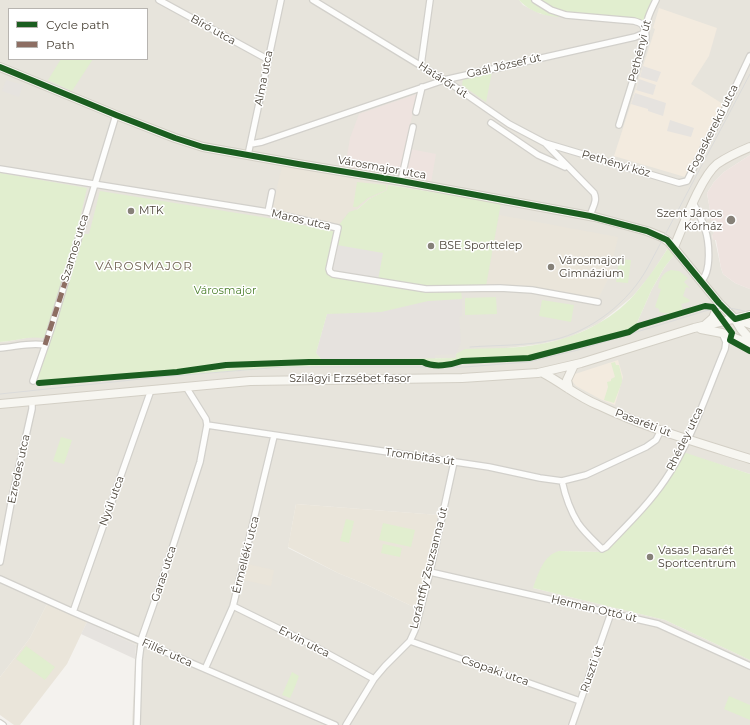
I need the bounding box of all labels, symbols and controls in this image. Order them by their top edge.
legend [8,8,148,60]
street label: Bíró utca [188,12,238,48]
text: Cycle path [46,17,109,32]
street label: Pethényi út [626,18,654,84]
text: Path [46,37,75,52]
street label: Alma utca [252,49,276,107]
street label: Gaál József út [466,51,542,81]
street label: Határőr út [416,59,470,101]
street label: Fogaskerekű utca [685,82,741,176]
street label: Pethényi köz [580,148,652,180]
street label: Városmajor utca [337,154,427,182]
place label: MTK [139,204,164,218]
marker: MTK [126,206,136,216]
street label: Maros utca [270,207,332,233]
place label: Szent János Kórház [657,207,722,233]
street label: Szamos utca [58,213,92,283]
marker: Szent János Kórház [725,214,737,226]
place label: BSE Sporttelep [439,239,522,253]
marker: BSE Sporttelep [426,241,436,251]
place label: Városmajori Gimnázium [559,254,624,280]
district label: VÁROSMAJOR [95,259,193,273]
marker: Városmajori Gimnázium [546,262,556,272]
park label: Városmajor [194,284,256,298]
street label: Szilágyi Erzsébet fasor [289,372,411,386]
street label: Rhédey utca [664,405,706,473]
street label: Pasaréti út [613,406,673,440]
street label: Ezredes utca [5,433,33,505]
street label: Trombitás út [384,446,456,468]
street label: Nyúl utca [97,474,127,528]
street label: Lorántffy Zsuzsanna út [407,506,451,630]
street label: Érmelléki utca [230,515,262,595]
street label: Garas utca [149,544,179,604]
place label: Vasas Pasarét Sportcentrum [658,544,736,570]
marker: Vasas Pasarét Sportcentrum [645,552,655,562]
street label: Herman Ottó út [550,593,638,625]
street label: Ervin utca [276,624,332,660]
street label: Fillér utca [140,636,194,670]
street label: Ruszti út [578,644,606,694]
street label: Csopaki utca [460,653,530,689]

